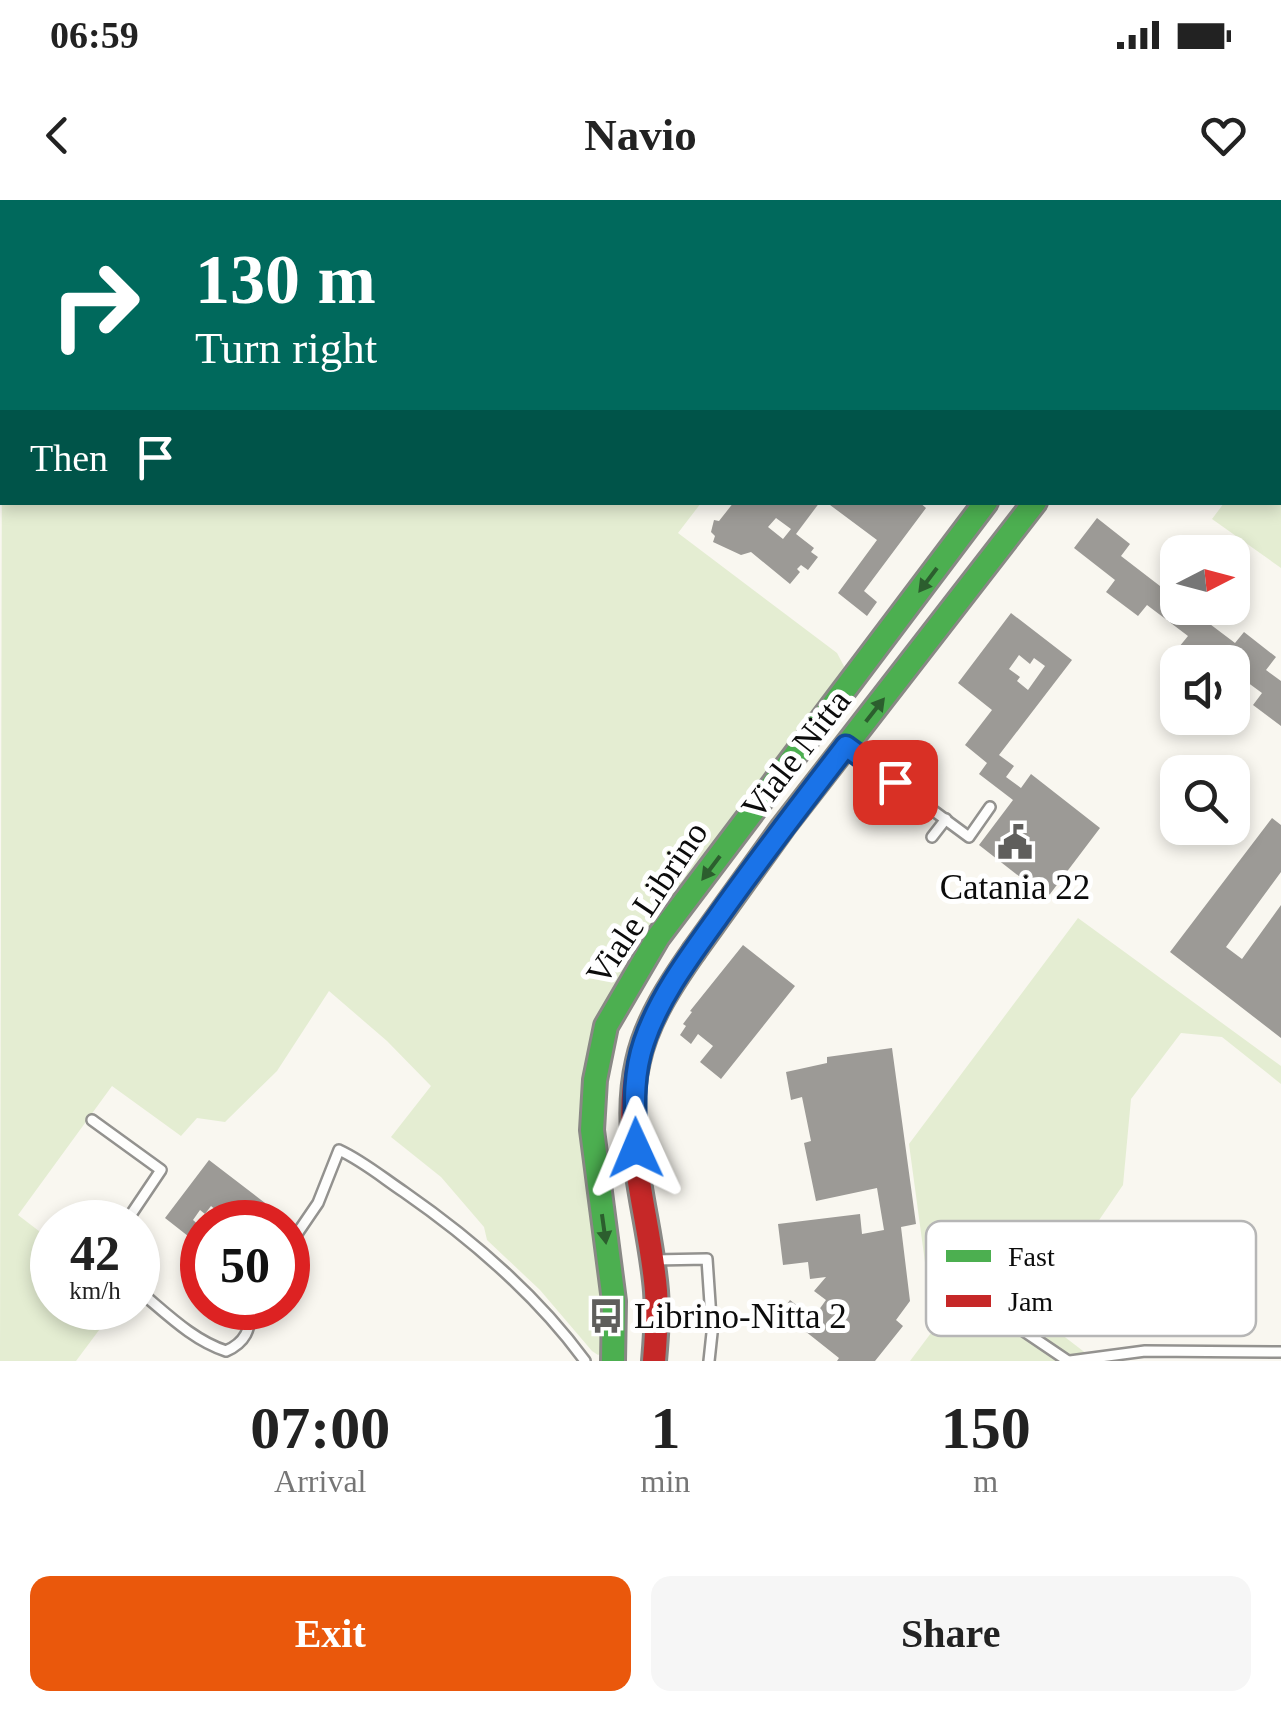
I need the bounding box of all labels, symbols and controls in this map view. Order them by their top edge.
text: 06:59 [50,14,139,56]
icon: back [30,108,85,163]
icon: heart [1196,108,1251,163]
text: Navio [584,110,697,160]
icon: right [30,240,160,370]
text: 130 m [195,241,376,318]
text: Turn right [195,323,377,373]
icon: arrive [128,430,183,485]
text: Then [30,437,108,479]
north arrow [1160,535,1250,625]
map controls [1160,535,1250,845]
one-way arrow [918,567,938,593]
button: sound [1160,645,1250,735]
street label: Viale Nitta [734,682,859,826]
one-way arrow [864,697,884,723]
pin [853,740,938,825]
icon: arrive [868,755,923,810]
button: search [1160,755,1250,845]
street label: Viale Librino [578,814,716,992]
public building icon: Catania 22 [996,823,1034,861]
one-way arrow [701,855,721,881]
place label: Catania 22 [940,868,1090,907]
position arrow [584,1096,688,1200]
speed limit sign: 50 [180,1200,310,1330]
one-way arrow [596,1214,612,1245]
legend [926,1221,1256,1336]
text: 42 [70,1225,120,1281]
text: Fast [1008,1241,1055,1272]
text: km/h [69,1277,121,1304]
text: Jam [1008,1286,1053,1317]
bus stop icon: Librino-Nitta 2 [587,1297,625,1335]
place label: Librino-Nitta 2 [634,1297,847,1336]
text: 07:00 [250,1395,390,1461]
text: 1 [650,1395,680,1461]
text: 150 [941,1395,1031,1461]
text: Arrival [274,1463,366,1499]
text: min [641,1463,690,1499]
text: m [973,1463,998,1499]
button: Exit [30,1576,631,1691]
button: Share [651,1576,1251,1691]

